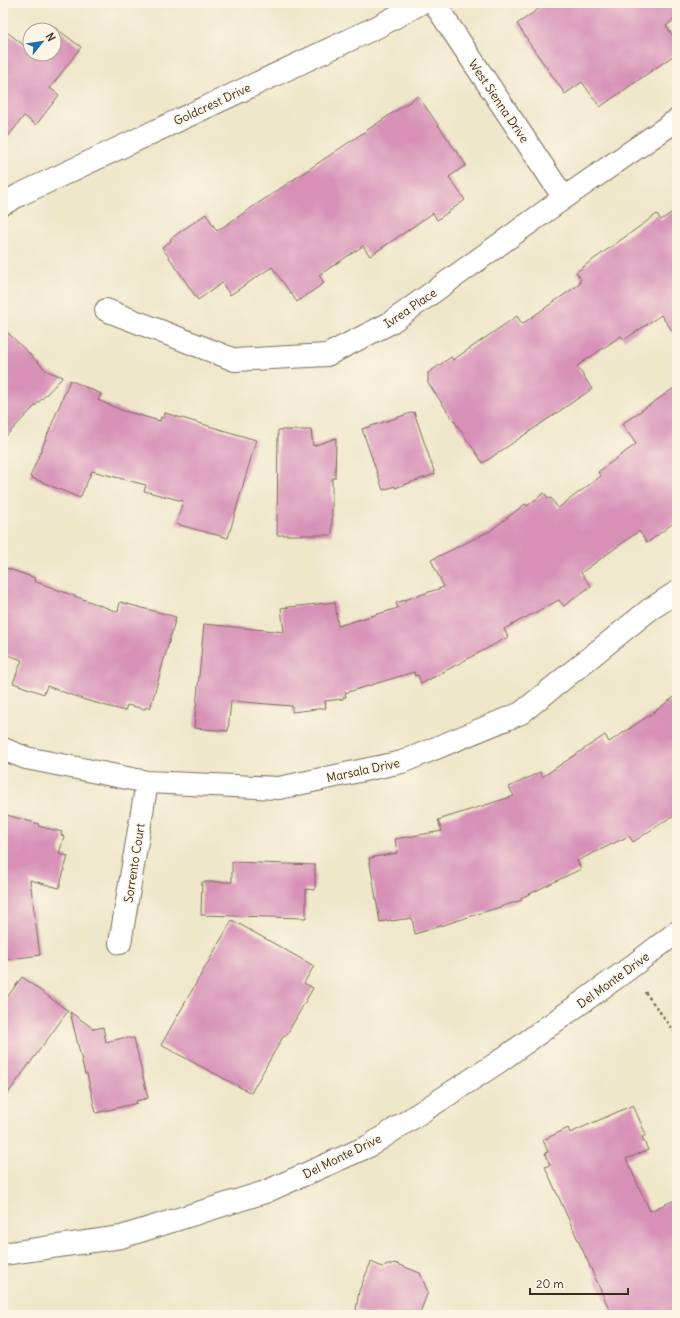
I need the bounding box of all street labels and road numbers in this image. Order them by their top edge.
street label: West Sienna Drive [466,57,532,145]
street label: Goldcrest Drive [171,80,253,128]
street label: Ivrea Place [381,285,439,331]
street label: Marsala Drive [325,755,401,785]
street label: Sorrento Court [120,822,148,904]
street label: Del Monte Drive [574,949,652,1011]
street label: Del Monte Drive [300,1131,384,1181]

